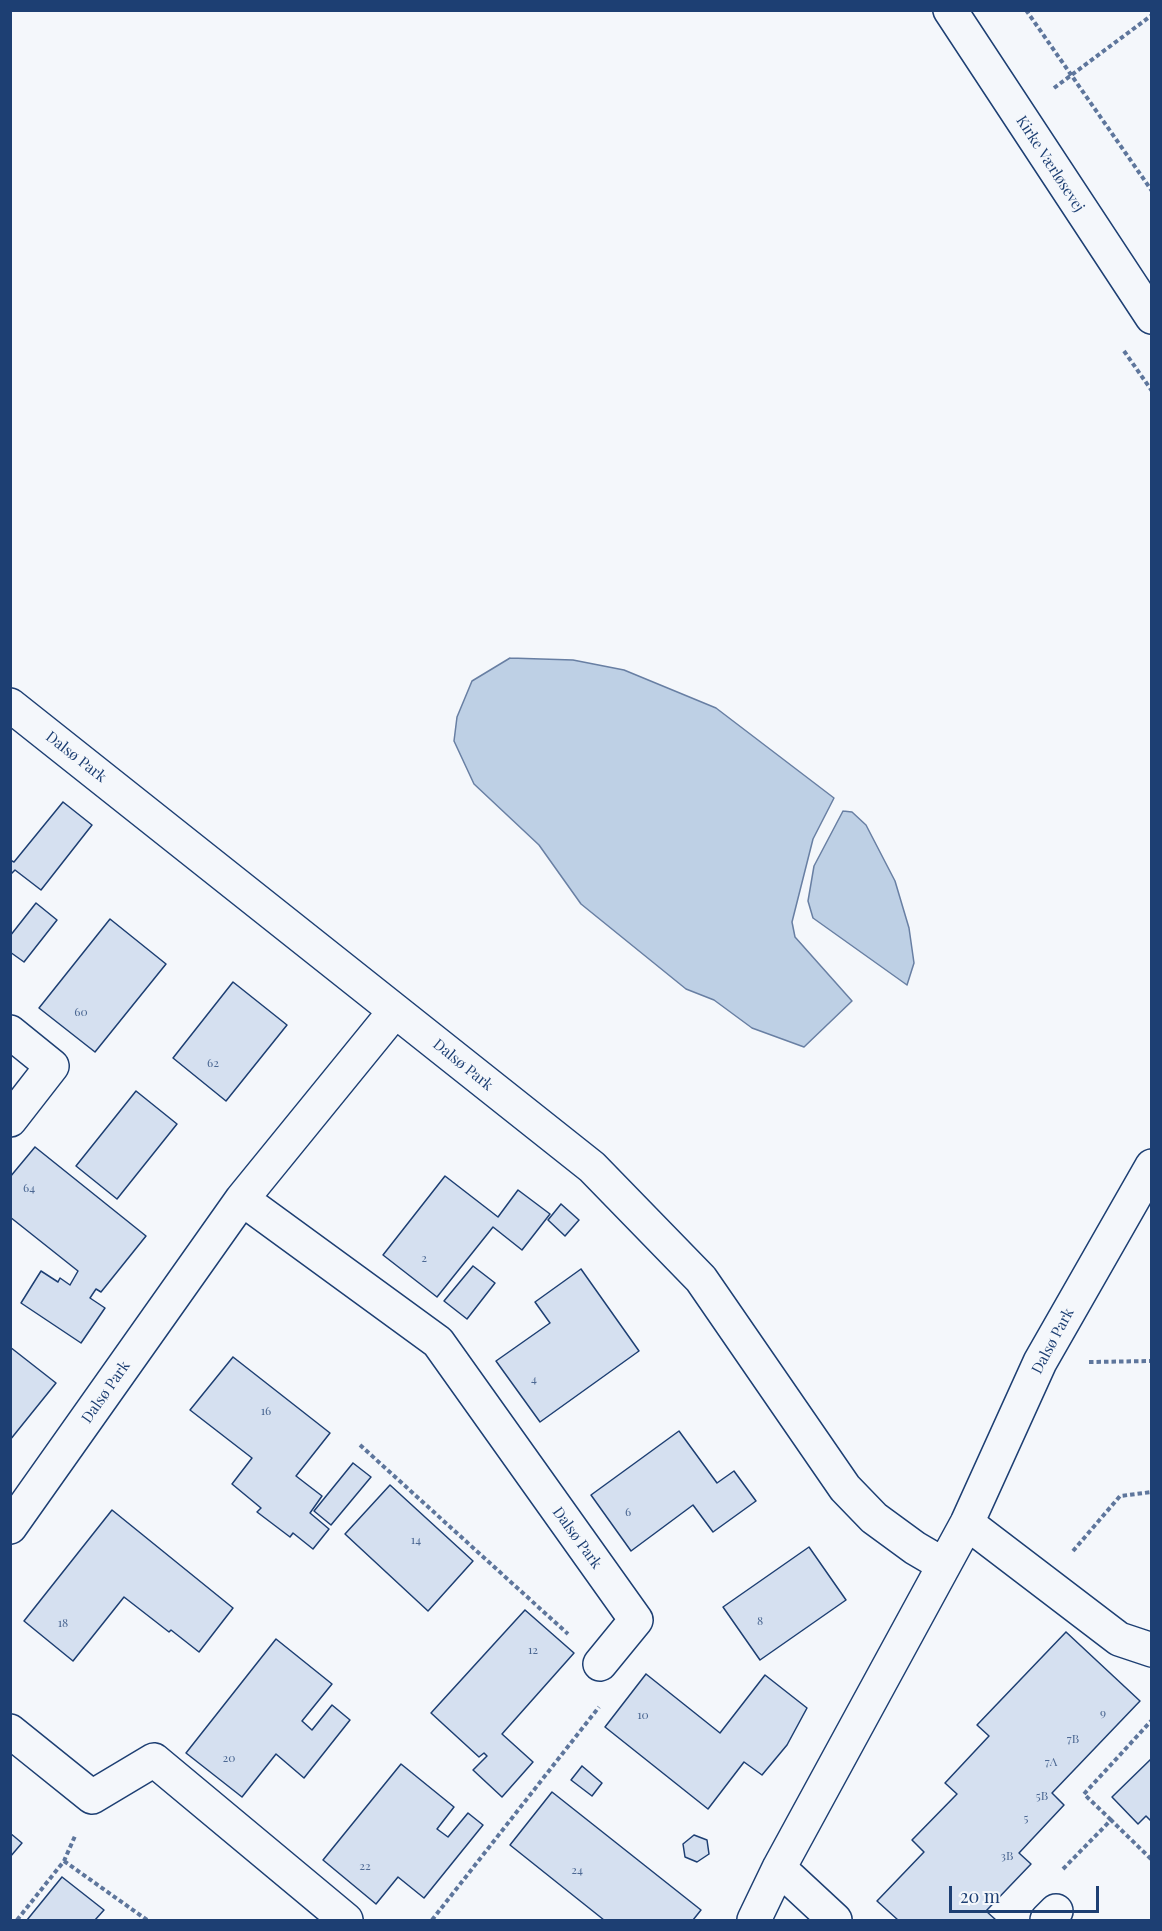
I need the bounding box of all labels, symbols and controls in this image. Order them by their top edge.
street label: Kirke Værløsevej [1012,112,1088,216]
street label: Dalsø Park [42,728,110,786]
house number: 60 [74,1005,88,1019]
street label: Dalsø Park [429,1035,497,1095]
house number: 62 [207,1056,219,1070]
house number: 64 [23,1181,35,1195]
house number: 2 [421,1251,427,1265]
street label: Dalsø Park [1028,1305,1078,1377]
street label: Dalsø Park [78,1357,134,1427]
house number: 4 [531,1372,537,1386]
house number: 16 [261,1404,271,1418]
street label: Dalsø Park [549,1504,605,1572]
house number: 6 [625,1505,631,1519]
house number: 14 [411,1533,421,1547]
house number: 8 [757,1614,763,1628]
house number: 18 [58,1616,68,1630]
house number: 12 [528,1643,538,1657]
house number: 9 [1100,1706,1106,1720]
house number: 10 [637,1708,649,1722]
house number: 7B [1067,1732,1079,1746]
house number: 20 [223,1751,235,1765]
house number: 7A [1045,1755,1057,1769]
house number: 5B [1036,1789,1048,1803]
house number: 5 [1024,1811,1028,1825]
house number: 3B [1001,1849,1013,1863]
house number: 22 [359,1859,371,1873]
house number: 24 [571,1863,583,1877]
scale bar [952,1874,1102,1912]
text: 20 m [960,1884,1000,1908]

